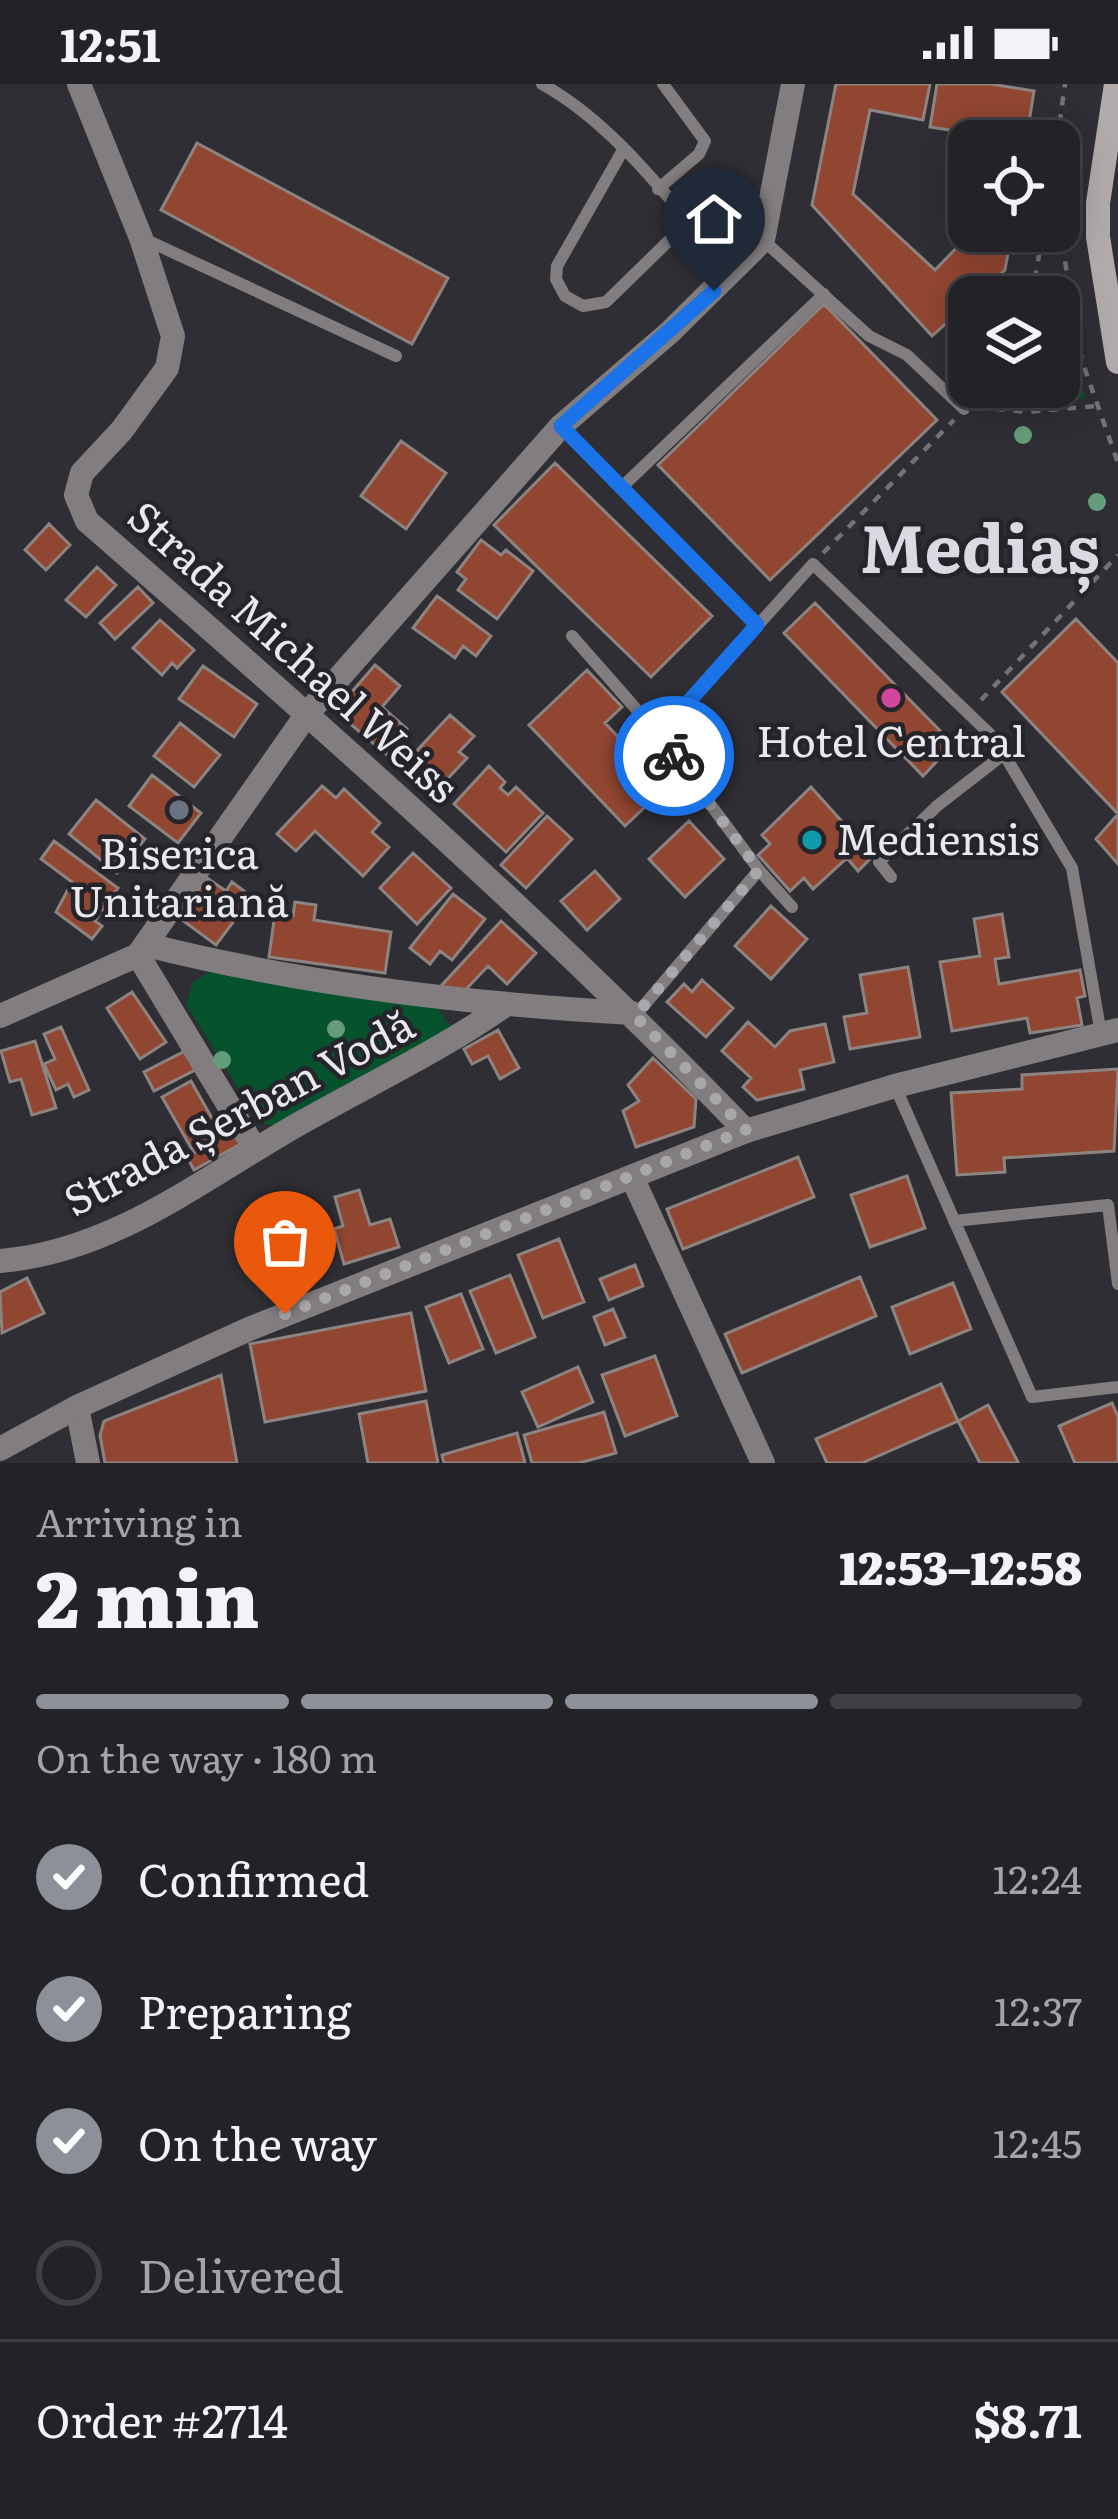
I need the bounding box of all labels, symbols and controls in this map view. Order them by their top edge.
text: 12:51 [60,9,161,76]
map controls [948,120,1080,408]
button: locate [948,120,1080,252]
pin [663,168,765,291]
icon: home [681,186,747,252]
button: layers [948,276,1080,408]
street label: Strada Michael Weiss [116,484,474,815]
district label: Mediaș [860,495,1100,594]
marker: Hotel Central [878,685,904,711]
courier [614,696,734,816]
place label: Hotel Central [756,708,1026,770]
icon: bike [641,723,707,789]
marker: Biserica Unitariană [166,797,192,823]
place label: Mediensis [836,806,1040,868]
place label: Biserica Unitariană [69,820,289,930]
marker: Mediensis [799,827,825,853]
street label: Strada Șerban Vodă [51,991,424,1229]
pin [234,1191,336,1314]
icon: bag [252,1209,318,1275]
text: Arriving in [36,1491,243,1549]
text: 12:53–12:58 [839,1532,1082,1599]
text: 2 min [36,1536,259,1652]
text: On the way · 180 m [36,1727,377,1785]
icon: check [36,1844,102,1910]
text: Confirmed [138,1844,369,1911]
text: 12:24 [992,1848,1082,1906]
icon: check [36,1976,102,2042]
text: Preparing [138,1976,352,2043]
text: 12:37 [994,1980,1082,2038]
icon: check [36,2108,102,2174]
text: On the way [138,2108,377,2175]
text: 12:45 [993,2112,1082,2170]
text: Delivered [138,2240,344,2307]
text: Order #2714 [36,2385,288,2452]
text: $8.71 [974,2385,1082,2452]

